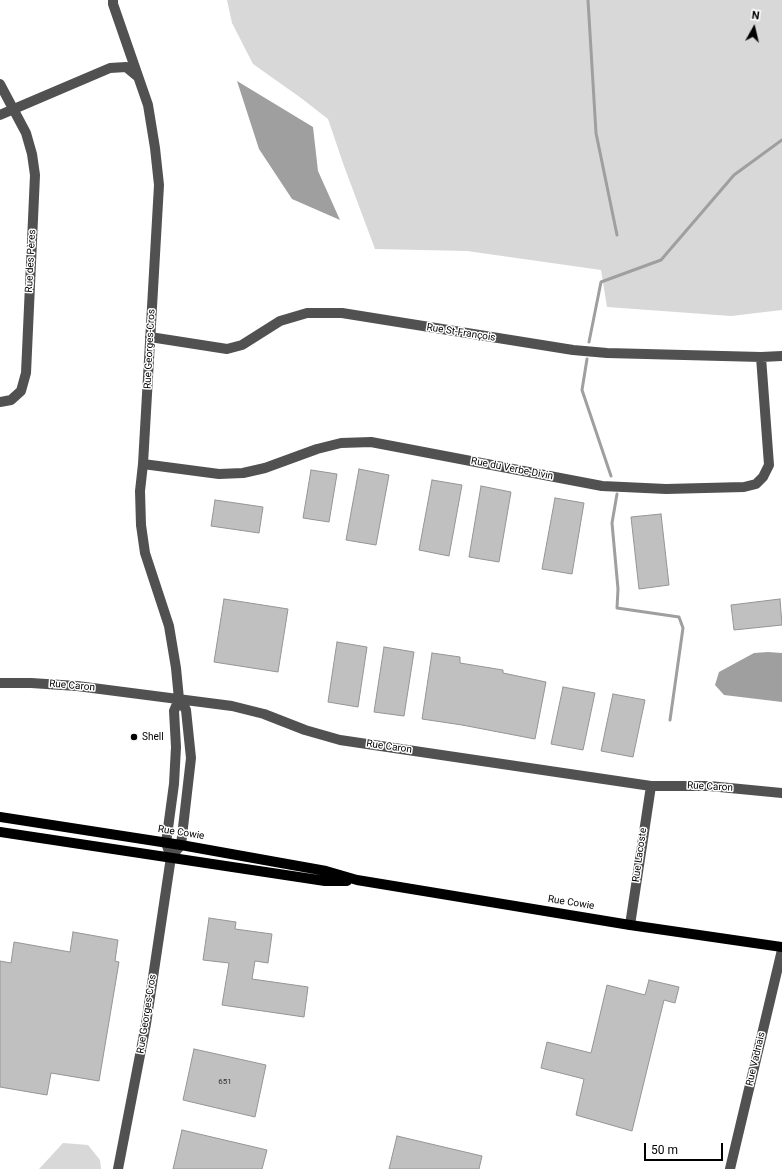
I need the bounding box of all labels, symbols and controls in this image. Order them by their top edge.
north arrow [734,8,774,48]
text: N [751,9,760,23]
street label: Rue des Pères [23,229,39,293]
street label: Rue Georges-Cros [142,309,158,389]
street label: Rue St-François [426,322,496,344]
street label: Rue du Verbe-Divin [470,455,554,483]
street label: Rue Caron [49,678,95,694]
place label: Shell [142,731,164,743]
marker: Shell [129,732,139,742]
street label: Rue Caron [365,738,413,756]
street label: Rue Caron [687,780,733,794]
street label: Rue Cowie [157,823,205,843]
street label: Rue Lacoste [630,827,650,883]
street label: Rue Cowie [547,893,595,913]
street label: Rue Georges-Cros [135,974,159,1054]
street label: Rue Vadnais [744,1031,768,1087]
house number: 651 [218,1077,232,1087]
scale bar [646,1135,725,1161]
text: 50 m [651,1143,678,1157]

